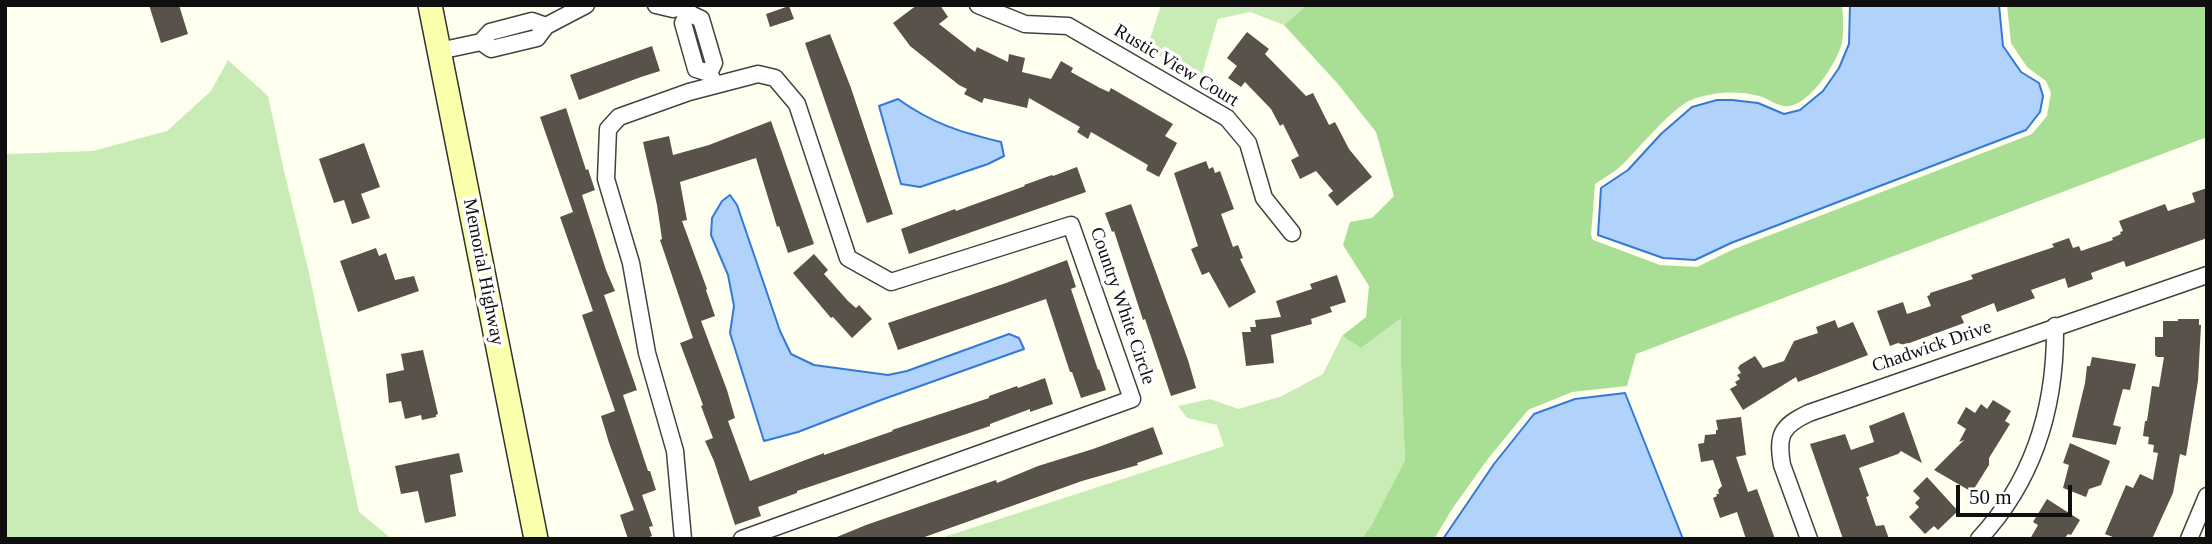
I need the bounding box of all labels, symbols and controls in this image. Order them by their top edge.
street label: Rustic View Court [1110,20,1242,112]
street label: Memorial Highway [458,197,508,347]
street label: Country White Circle [1084,224,1160,388]
street label: Chadwick Drive [1869,316,1995,378]
scale bar [1960,470,2076,514]
text: 50 m [1969,485,2012,509]

